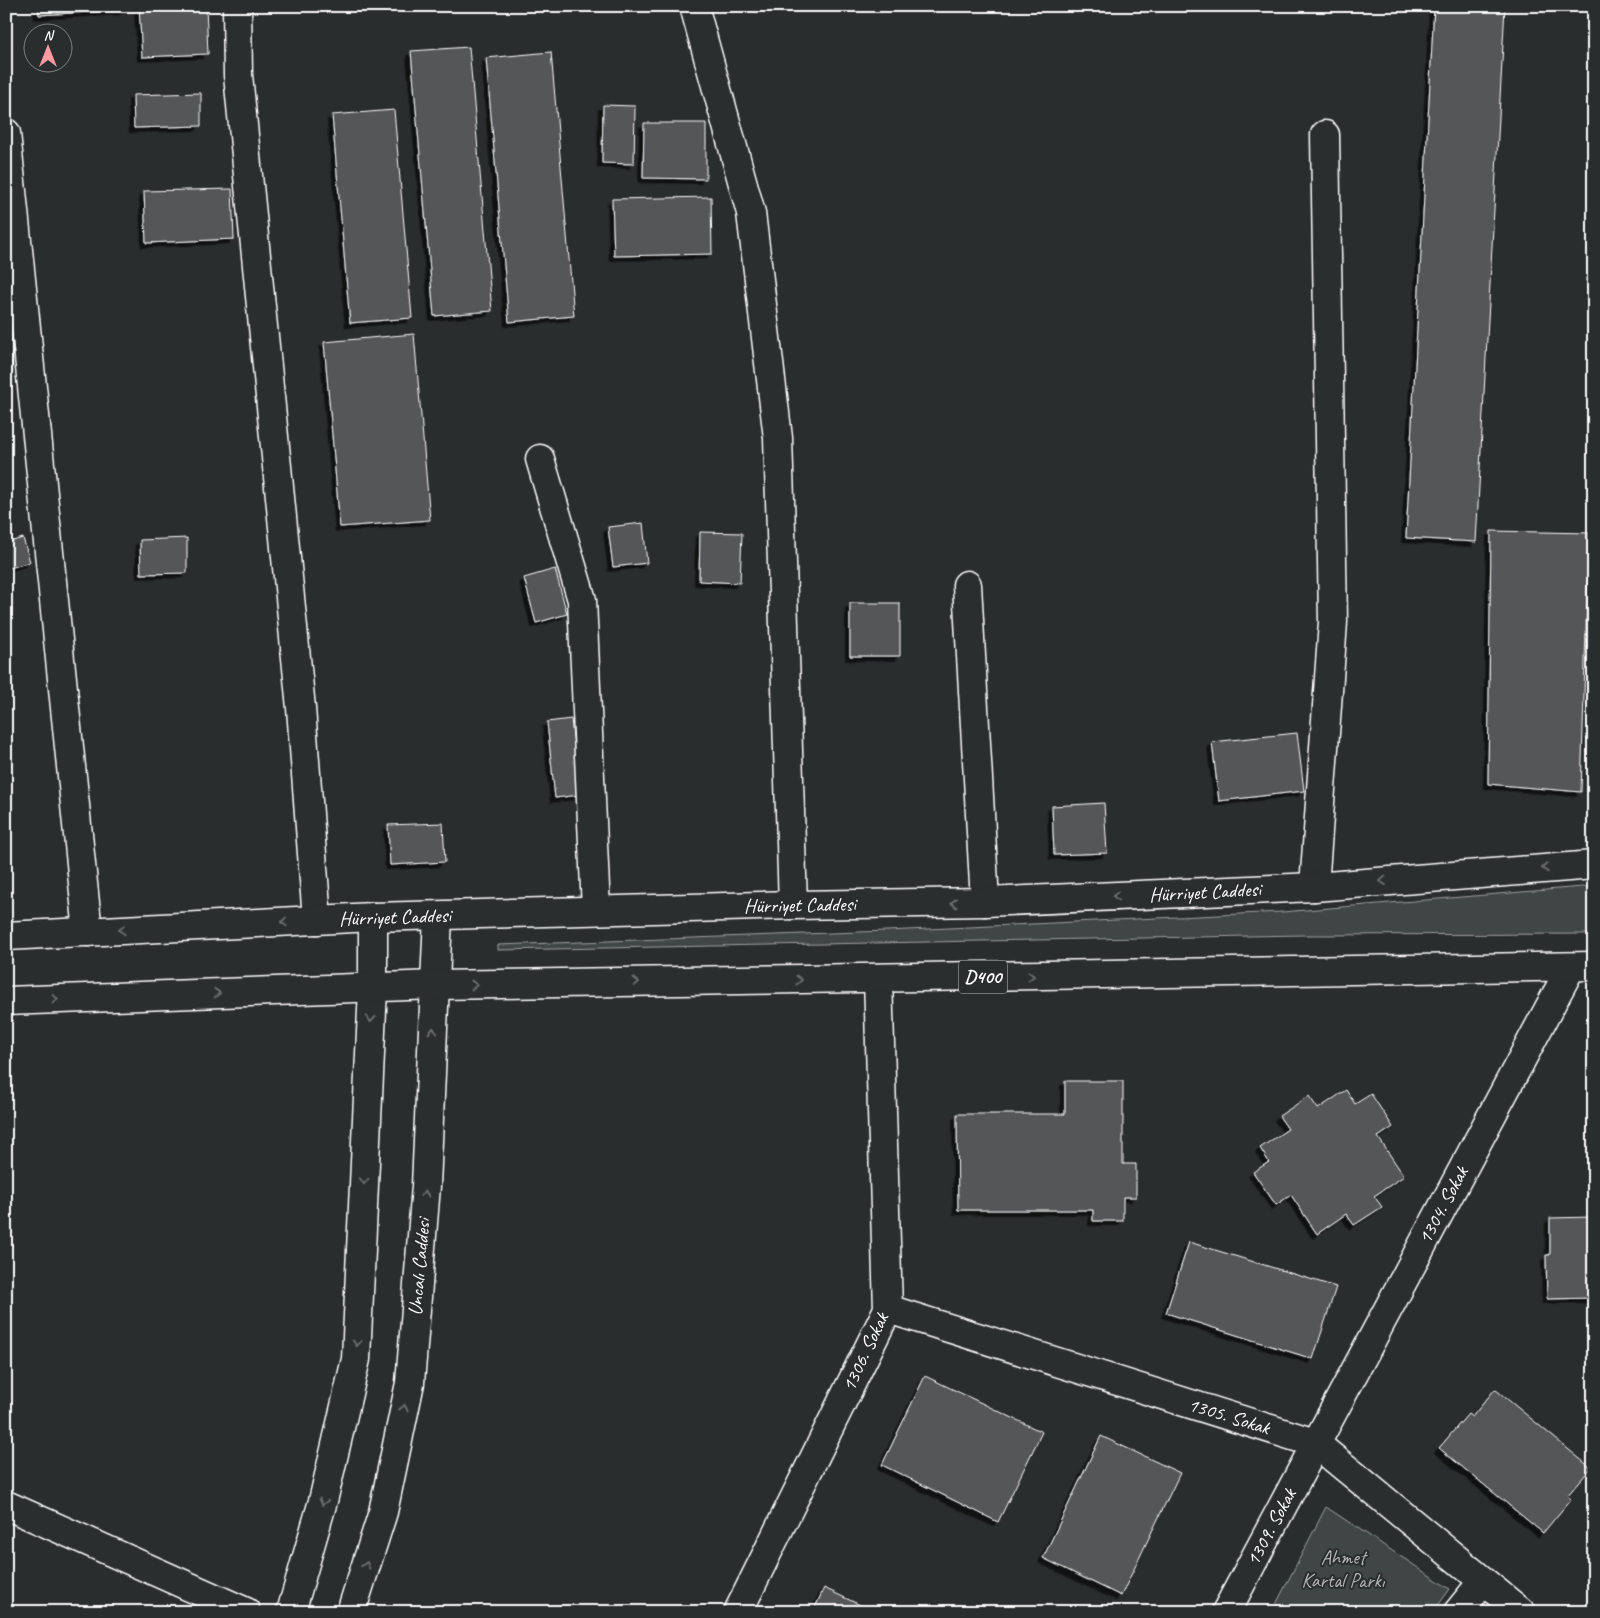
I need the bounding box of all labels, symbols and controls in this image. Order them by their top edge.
north arrow [22,22,72,72]
text: N [44,27,55,44]
one-way arrow [1541,863,1549,874]
one-way arrow [1379,875,1387,886]
street label: Hürriyet Caddesi [1148,876,1264,907]
street label: Hürriyet Caddesi [744,891,858,918]
one-way arrow [1112,891,1120,901]
one-way arrow [949,898,957,908]
street label: Hürriyet Caddesi [339,902,454,931]
one-way arrow [280,916,288,927]
one-way arrow [117,925,125,936]
road number: D400 [959,960,1007,994]
one-way arrow [1028,971,1036,981]
one-way arrow [796,975,803,985]
one-way arrow [633,977,641,987]
one-way arrow [470,980,478,990]
one-way arrow [214,988,222,999]
one-way arrow [52,994,59,1004]
one-way arrow [366,1015,376,1023]
one-way arrow [428,1027,438,1035]
street label: 1304. Sokak [1412,1161,1475,1248]
one-way arrow [358,1177,369,1185]
one-way arrow [420,1189,431,1197]
street label: Uncalı Caddesi [402,1215,436,1317]
street label: 1306. Sokak [836,1307,895,1395]
one-way arrow [351,1340,362,1348]
street label: 1305. Sokak [1185,1392,1274,1441]
one-way arrow [399,1403,409,1412]
street label: 1309. Sokak [1240,1483,1303,1570]
one-way arrow [318,1497,328,1506]
park label: Ahmet Kartal Parkı [1302,1545,1386,1593]
one-way arrow [360,1562,370,1570]

